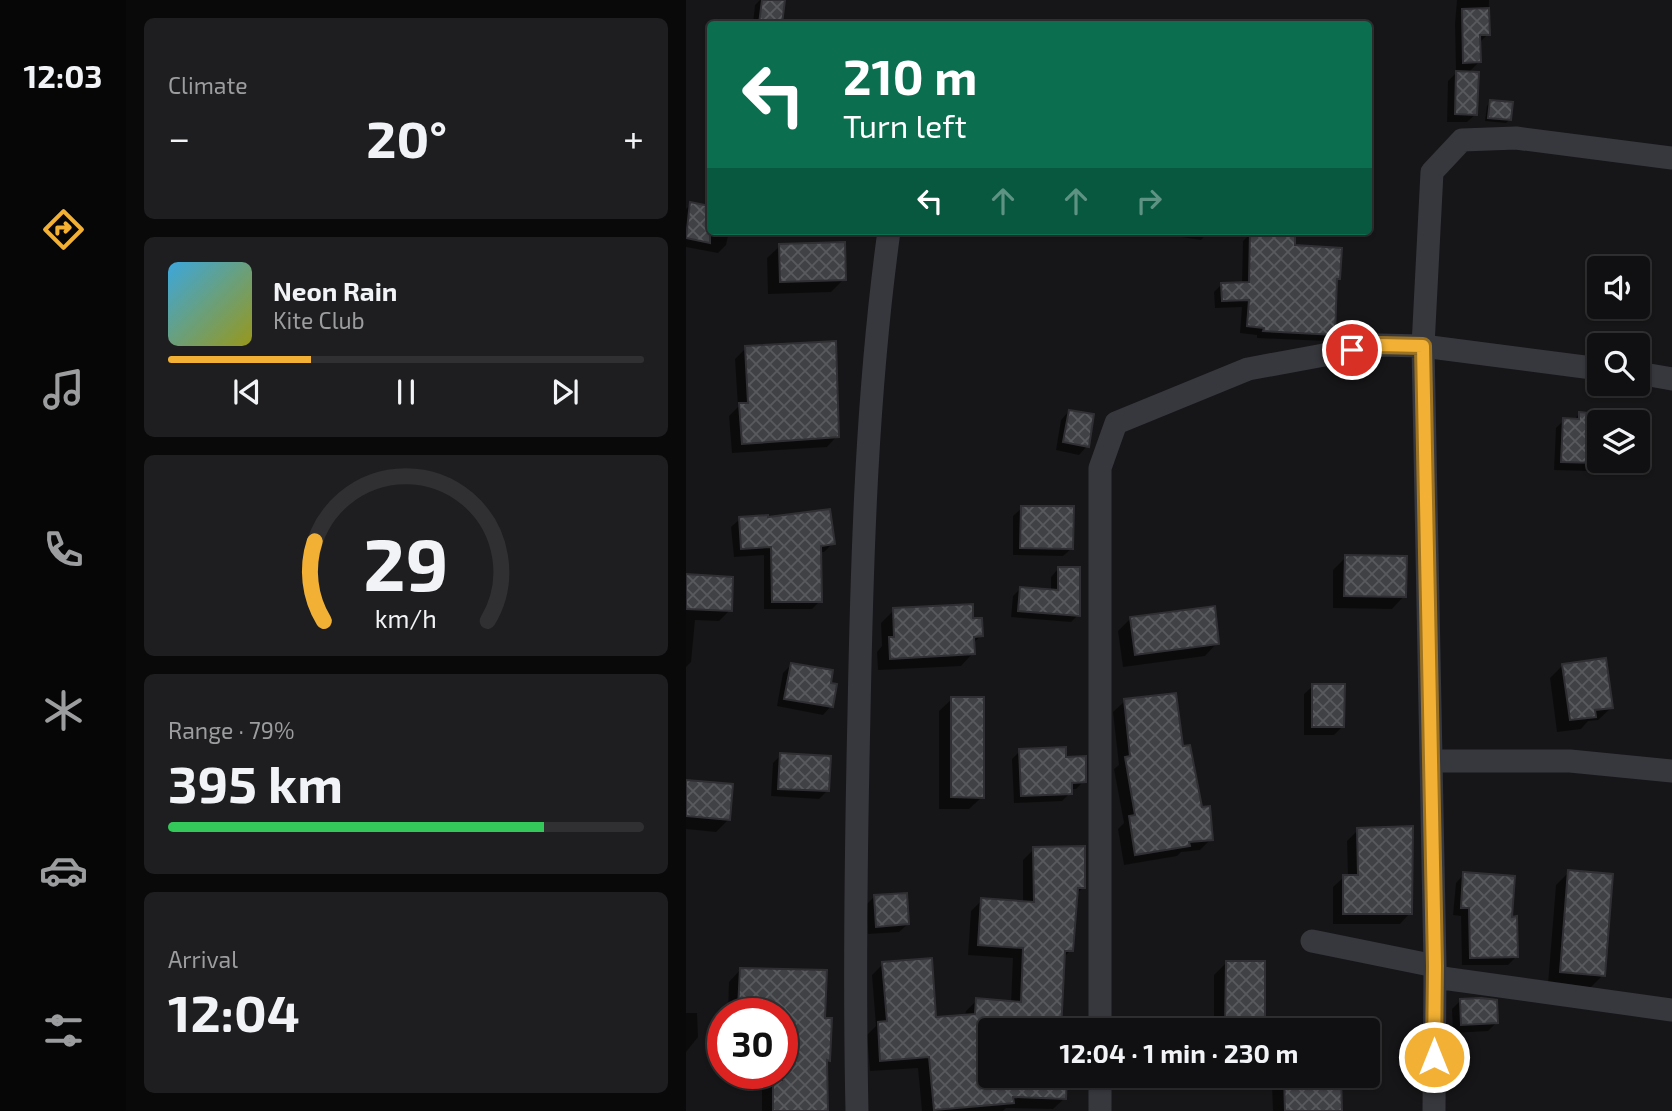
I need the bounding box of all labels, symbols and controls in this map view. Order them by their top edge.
text: 210 m [843,46,977,105]
icon: left [728,49,819,140]
text: 12:03 [24,56,102,94]
text: Climate [168,71,248,99]
text: 20° [366,106,447,168]
text: Turn left [843,106,967,144]
text: − [168,114,190,160]
text: + [623,114,644,160]
icon: left [911,182,949,220]
icon: ahead [984,182,1022,220]
icon: ahead [1057,182,1095,220]
icon: right [1130,182,1168,220]
icon: directions [39,205,88,254]
map controls [1587,256,1650,473]
button: sound [1587,256,1650,319]
text: Neon Rain [273,275,397,306]
text: Kite Club [273,306,365,334]
pin [1322,320,1382,380]
icon: arrive [1333,331,1371,369]
button: search [1587,333,1650,396]
icon: music [39,365,88,414]
icon: previous [228,373,266,411]
icon: pause [387,373,425,411]
icon: next [546,373,584,411]
button: layers [1587,410,1650,473]
text: 29 [363,519,449,607]
icon: phone [39,525,88,574]
text: km/h [375,603,437,633]
icon: climate [39,686,88,735]
text: Range · 79% [168,716,294,744]
text: 395 km [168,751,343,813]
icon: car [39,846,88,895]
text: Arrival [168,945,238,973]
text: 12:04 [168,980,300,1042]
speed limit sign: 30 [707,998,798,1089]
icon: filters [39,1006,88,1055]
position arrow [1397,1020,1471,1094]
text: 12:04 · 1 min · 230 m [1060,1037,1298,1068]

